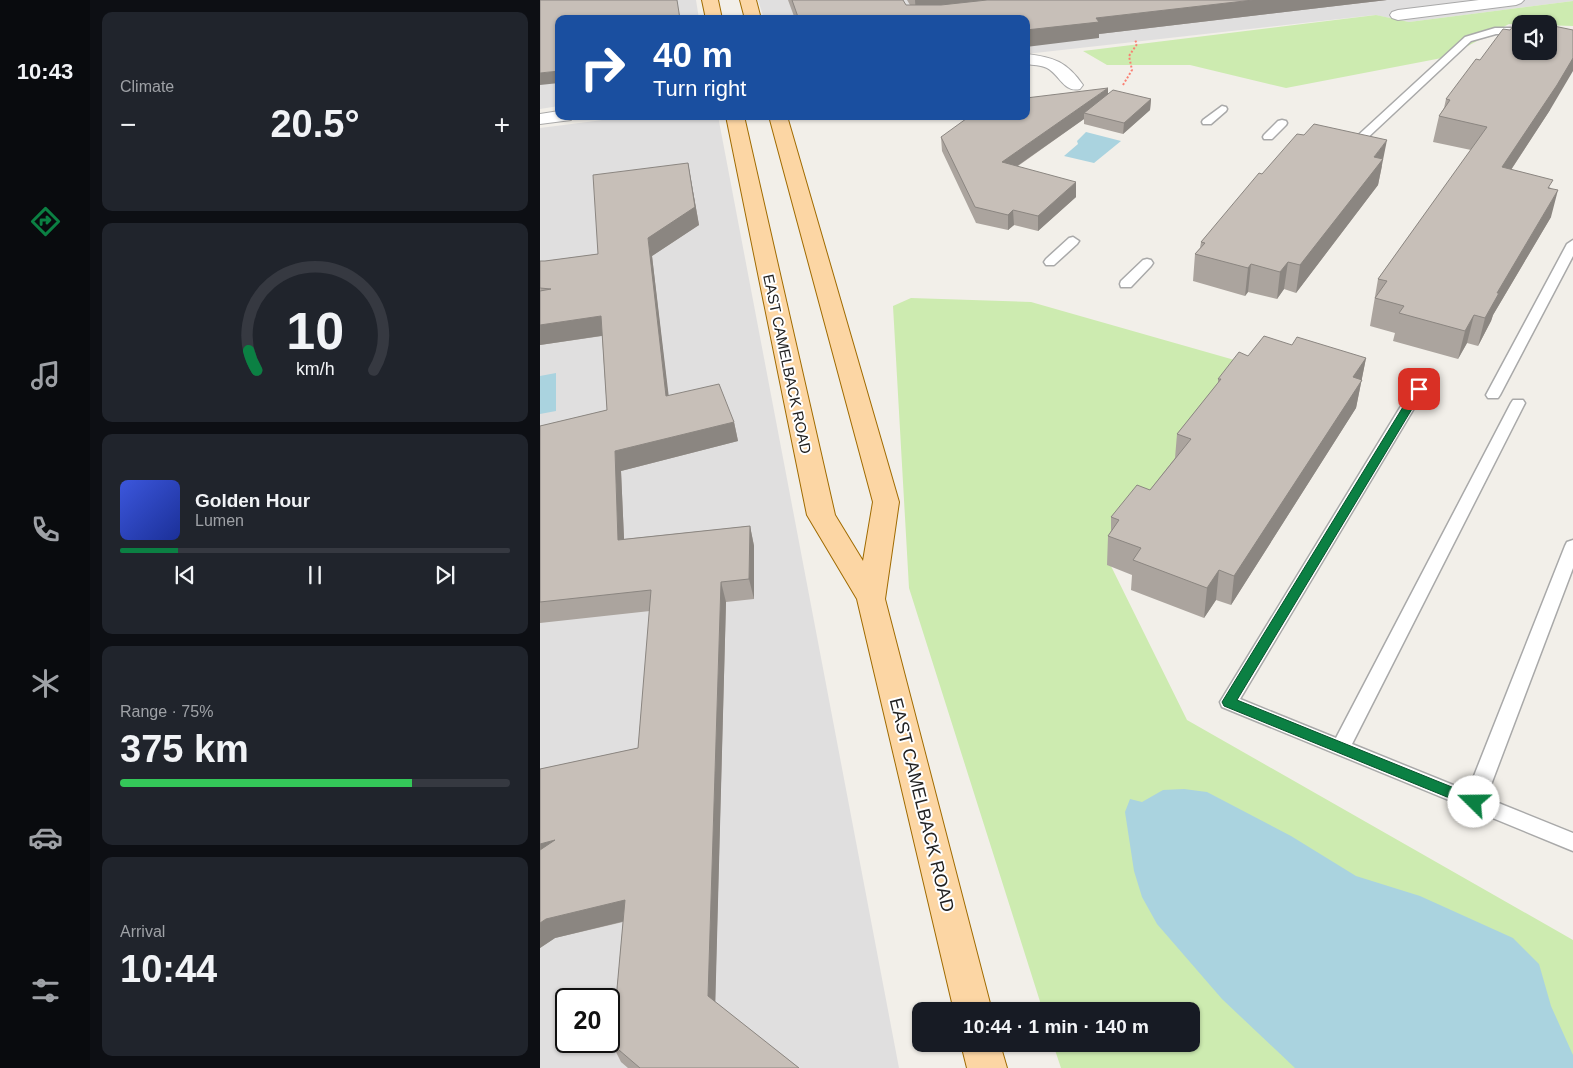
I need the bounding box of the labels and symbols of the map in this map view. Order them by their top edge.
street label: EAST CAMELBACK ROAD [760,273,815,455]
pin [1398,368,1440,410]
street label: EAST CAMELBACK ROAD [886,696,958,914]
position arrow [1447,775,1499,827]
speed limit sign: 20 [555,988,620,1053]

